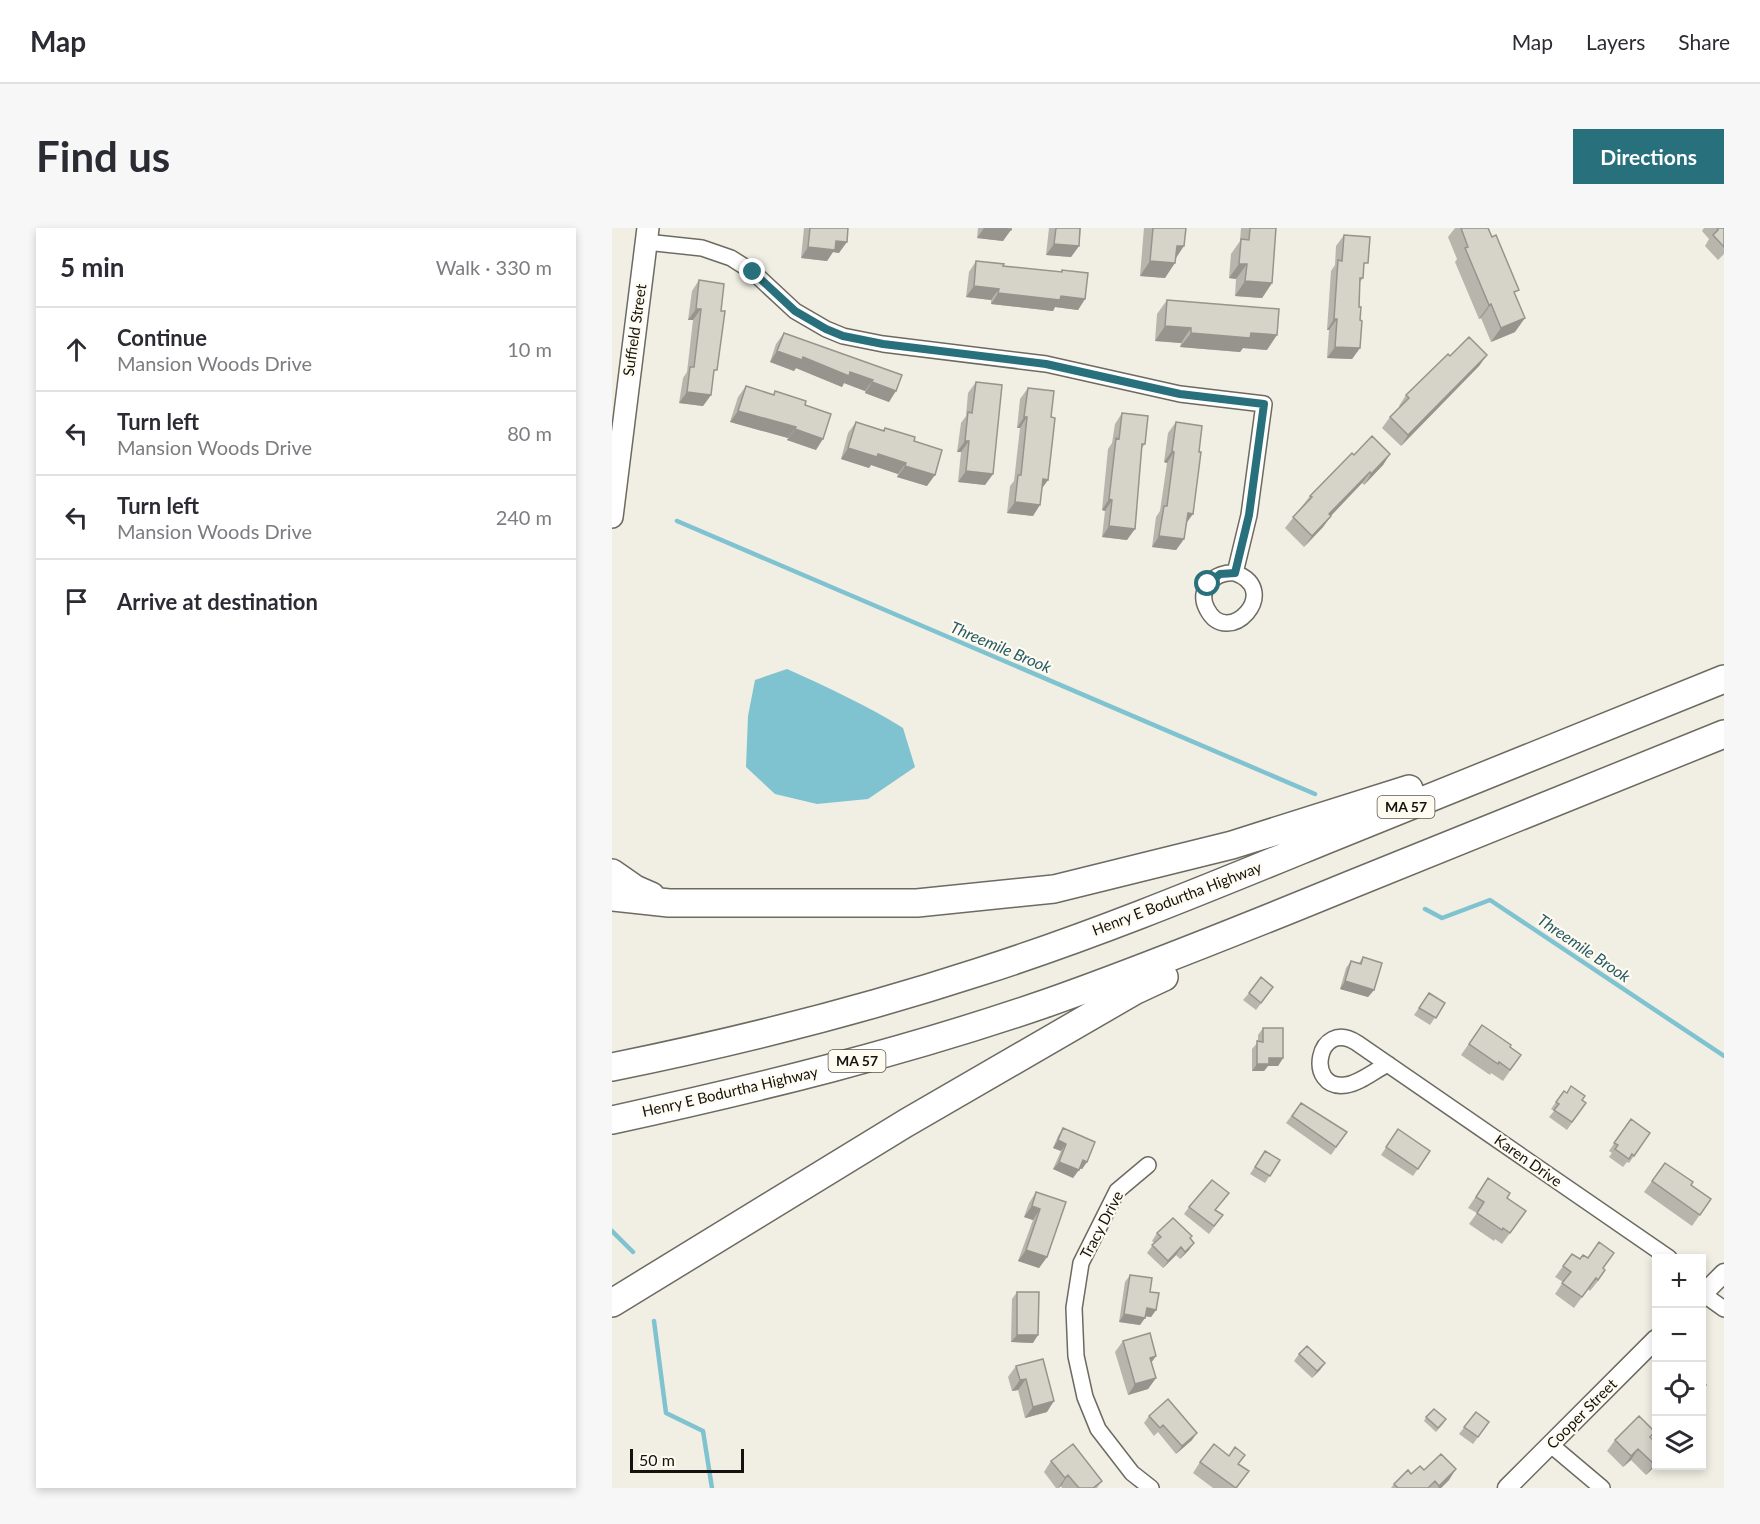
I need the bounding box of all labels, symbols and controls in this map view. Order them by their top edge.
text: Map [30,24,86,58]
text: Map [1512,29,1553,54]
text: Layers [1586,29,1645,54]
text: Share [1678,29,1730,54]
button: Directions [1573,129,1724,184]
text: Find us [36,131,170,181]
text: 5 min [60,251,124,283]
text: Walk · 330 m [436,255,552,279]
route end [739,258,765,284]
street label: Suffield Street [619,282,649,377]
text: Continue [117,324,207,351]
icon: ahead [60,333,93,366]
text: 10 m [507,337,552,361]
text: Mansion Woods Drive [117,351,312,375]
text: Turn left [117,408,199,435]
icon: left [60,417,93,450]
text: 80 m [507,421,552,445]
text: Mansion Woods Drive [117,435,312,459]
text: Turn left [117,492,199,519]
icon: left [60,501,93,534]
text: 240 m [496,505,552,529]
text: Mansion Woods Drive [117,519,312,543]
route start [1194,570,1220,596]
icon: arrive [60,585,93,618]
text: Arrive at destination [117,588,318,615]
water label: Threemile Brook [948,617,1055,676]
road number: MA 57 [1378,796,1434,818]
street label: Henry E Bodurtha Highway [1089,857,1264,939]
water label: Threemile Brook [1534,910,1635,986]
road number: MA 57 [828,1050,886,1072]
street label: Henry E Bodurtha Highway [640,1062,820,1120]
street label: Karen Drive [1491,1130,1566,1190]
street label: Tracy Drive [1076,1188,1126,1261]
map controls [1652,1254,1706,1470]
button: + [1652,1254,1706,1308]
button: − [1652,1308,1706,1362]
button: locate [1652,1362,1706,1416]
street label: Cooper Street [1543,1374,1621,1452]
button: layers [1652,1416,1706,1470]
scale bar [630,1446,744,1474]
text: 50 m [639,1450,675,1469]

